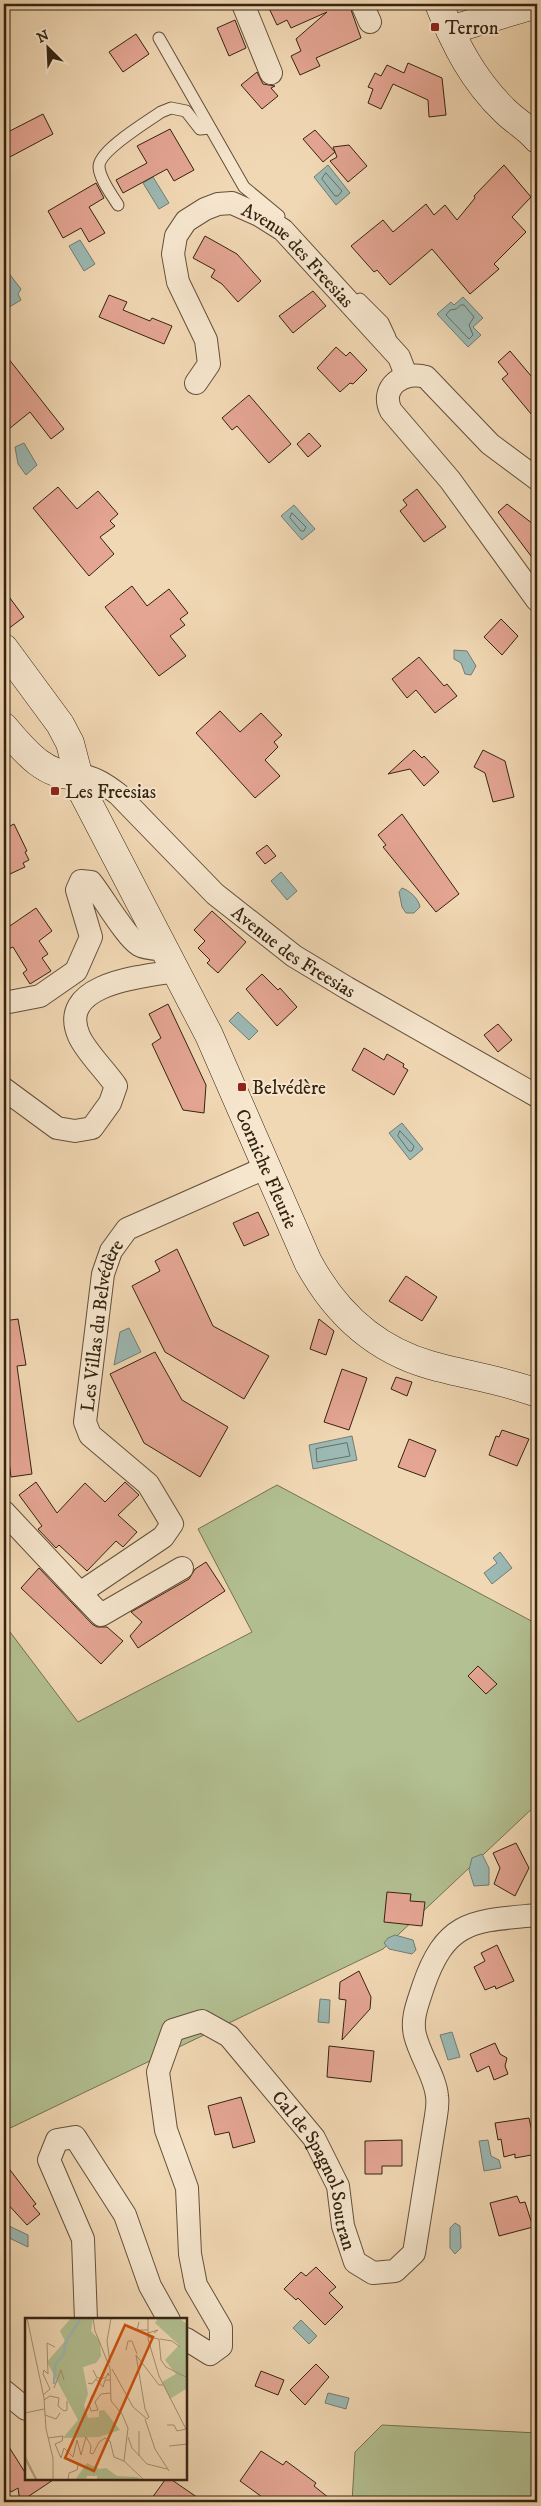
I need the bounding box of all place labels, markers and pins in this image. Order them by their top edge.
place label: Terron [445,17,499,40]
marker: Terron [429,21,441,33]
place label: Les Freesias [65,781,156,804]
marker: Les Freesias [49,785,61,797]
place label: Belvédère [252,1077,326,1100]
marker: Belvédère [236,1081,248,1093]

